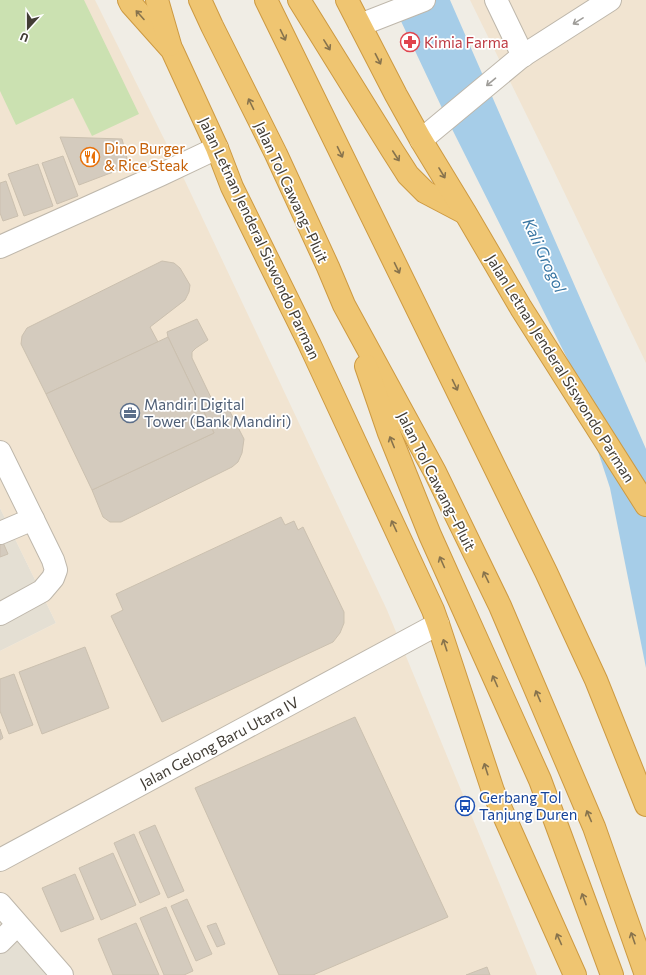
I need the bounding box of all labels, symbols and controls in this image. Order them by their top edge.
north arrow [8,8,48,48]
one-way arrow [136,10,145,20]
one-way arrow [572,17,583,25]
one-way arrow [280,29,287,41]
text: U [18,30,30,45]
pharmacy icon: Kimia Farma [399,31,421,53]
place label: Kimia Farma [424,33,509,51]
one-way arrow [323,39,331,50]
one-way arrow [374,53,382,65]
one-way arrow [486,77,496,86]
one-way arrow [247,99,254,111]
street label: Jalan Letnan Jenderal Siswondo Parman [196,114,324,362]
street label: Jalan Tol Cawang–Pluit [251,118,333,266]
place label: Dino Burger & Rice Steak [104,139,189,174]
one-way arrow [337,145,344,157]
restaurant icon: Dino Burger & Rice Steak [79,146,101,168]
one-way arrow [392,150,400,161]
one-way arrow [438,167,446,179]
water label: Kali Grogol [520,215,571,296]
street label: Jalan Letnan Jenderal Siswondo Parman [483,251,639,485]
one-way arrow [394,262,401,274]
one-way arrow [451,379,459,391]
place label: Mandiri Digital Tower (Bank Mandiri) [144,395,291,430]
office icon: Mandiri Digital Tower (Bank Mandiri) [119,402,141,424]
street label: Jalan Tol Cawang–Pluit [394,408,480,554]
one-way arrow [388,436,396,448]
one-way arrow [390,520,397,532]
one-way arrow [438,557,445,569]
one-way arrow [482,571,489,583]
one-way arrow [441,639,448,652]
one-way arrow [491,675,498,687]
one-way arrow [534,691,542,703]
street label: Jalan Gelong Baru Utara IV [136,692,302,792]
one-way arrow [481,763,489,775]
place label: Gerbang Tol Tanjung Duren [479,788,577,823]
bus stop icon: Gerbang Tol Tanjung Duren [454,795,476,817]
one-way arrow [585,810,592,822]
one-way arrow [580,893,587,906]
one-way arrow [628,933,636,945]
one-way arrow [555,934,563,946]

